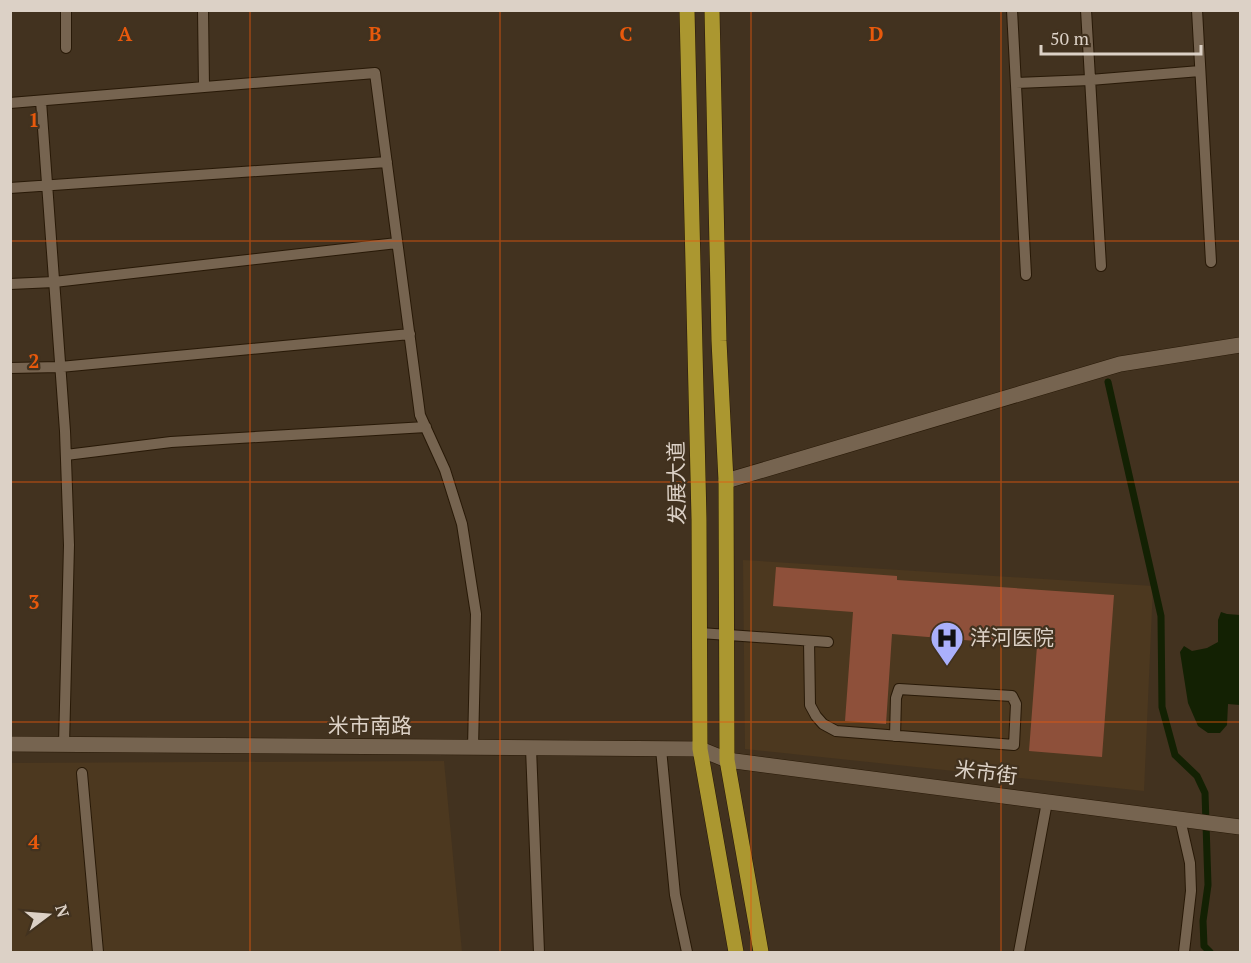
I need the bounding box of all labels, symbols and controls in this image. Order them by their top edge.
scale bar [1041,18,1202,56]
text: A [118,20,133,47]
text: B [369,20,382,47]
text: C [619,20,633,47]
text: D [869,20,883,47]
text: 50 m [1050,26,1090,50]
text: 1 [28,106,40,133]
text: 2 [28,347,40,374]
street label: 发展大道 [661,441,691,525]
text: 3 [28,588,40,615]
hospital icon: 洋河医院 [929,620,965,667]
place label: 洋河医院 [970,623,1054,651]
street label: 米市南路 [328,711,412,739]
street label: 米市街 [953,754,1019,790]
text: 4 [28,828,40,855]
north arrow [18,885,78,945]
text: N [50,902,75,920]

